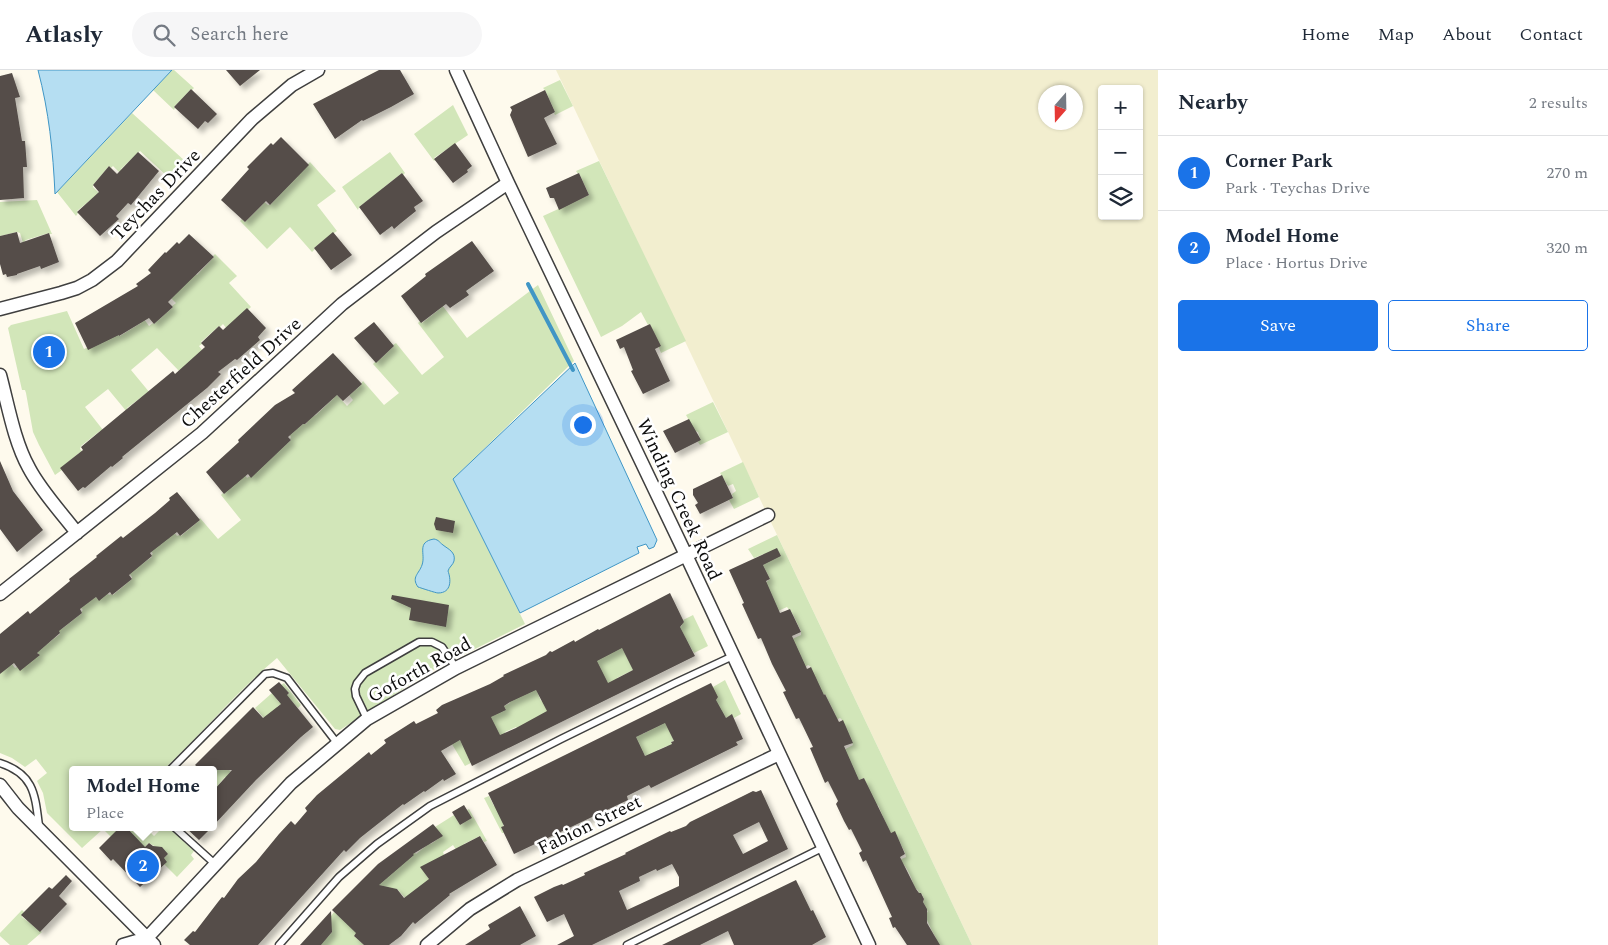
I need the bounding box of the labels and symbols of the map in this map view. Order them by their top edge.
north arrow [1038,85,1083,130]
street label: Teychas Drive [104,142,208,248]
street label: Chesterfield Drive [174,311,308,436]
pin: 1 [33,333,65,371]
your location [570,412,596,438]
street label: Winding Creek Road [628,414,729,586]
street label: Goforth Road [363,630,477,711]
street label: Fabion Street [533,787,647,863]
pin: 2 [127,847,159,885]

